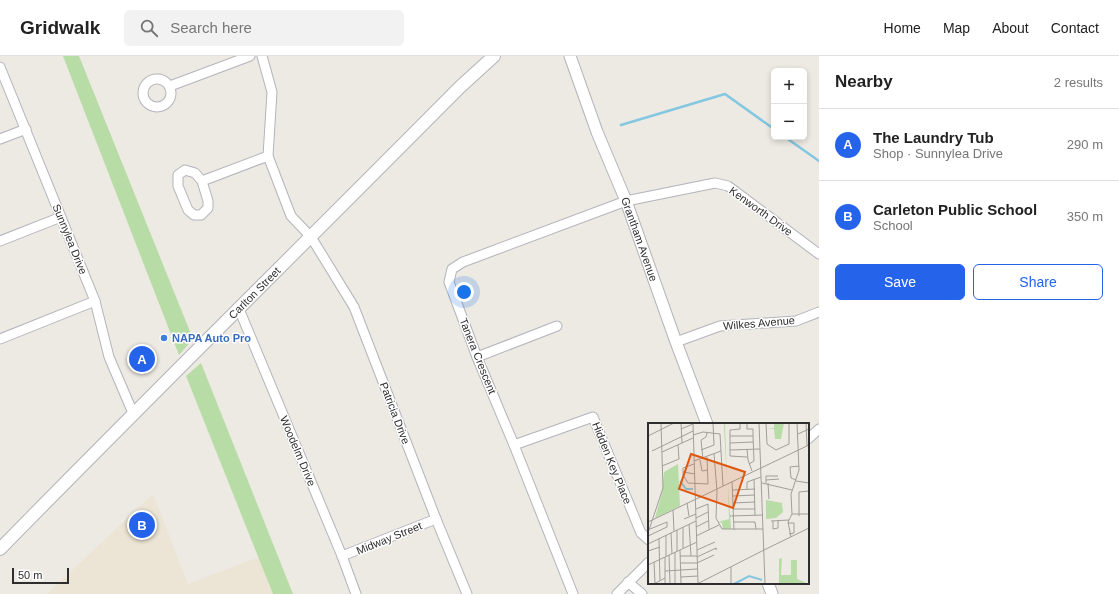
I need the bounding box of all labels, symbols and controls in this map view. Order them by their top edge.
search box [124,10,404,46]
text: Gridwalk [20,17,100,38]
icon: search [138,17,160,39]
text: Search here [170,19,252,36]
text: Home [884,20,921,36]
text: Map [943,20,970,36]
text: About [992,20,1029,36]
text: Contact [1051,20,1099,36]
map controls [771,68,807,140]
button: + [771,68,807,104]
text: Nearby [835,72,893,91]
text: 2 results [1054,75,1103,90]
button: − [771,104,807,140]
text: The Laundry Tub [873,129,994,146]
text: A [843,137,853,152]
text: 290 m [1067,137,1103,152]
text: Shop · Sunnylea Drive [873,146,1003,161]
street label: Kenworth Drive [727,184,795,238]
street label: Grantham Avenue [619,195,660,283]
text: Carleton Public School [873,201,1037,218]
street label: Sunnylea Drive [50,202,90,276]
text: B [843,209,853,224]
text: 350 m [1067,209,1103,224]
text: School [873,218,913,233]
button: Save [835,264,965,300]
button: Share [973,264,1103,300]
street label: Carlton Street [226,265,283,321]
your location [454,282,474,302]
street label: Wilkes Avenue [723,314,795,332]
street label: Tanera Crescent [457,316,499,396]
place label: NAPA Auto Pro [172,332,251,344]
marker: NAPA Auto Pro [159,333,169,343]
pin: A [129,344,155,374]
street label: Patricia Drive [378,380,412,446]
street label: Woodelm Drive [278,414,318,488]
street label: Hidden Key Place [590,420,634,506]
inset map [648,423,809,584]
pin: B [129,510,155,540]
street label: Midway Street [354,519,424,557]
scale bar [12,566,69,585]
text: 50 m [18,569,42,581]

